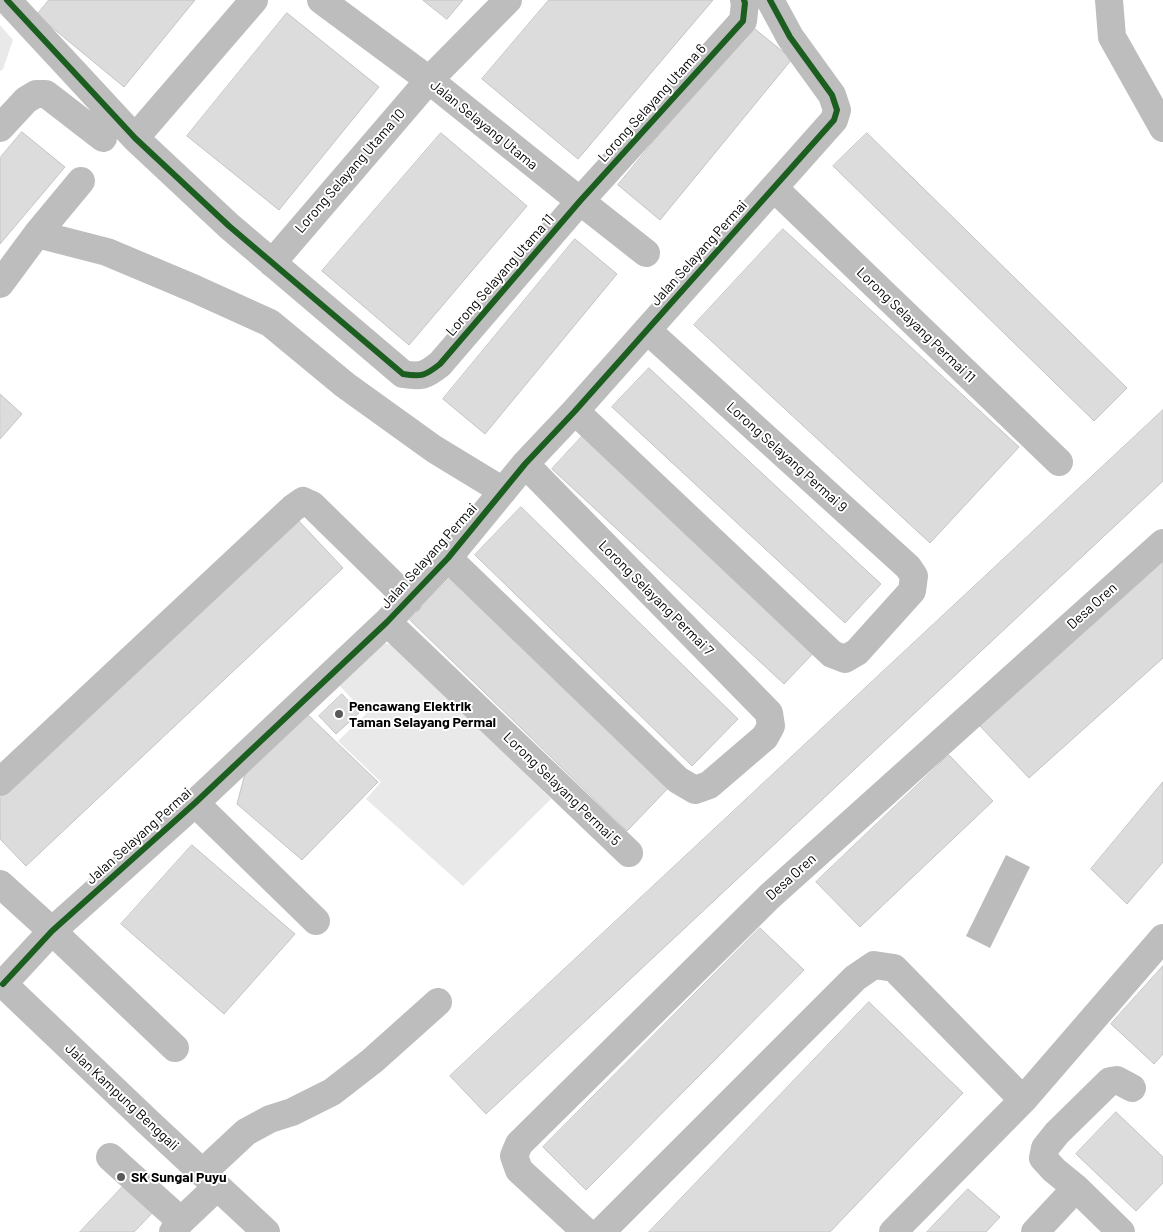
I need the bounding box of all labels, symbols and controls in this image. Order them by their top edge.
street label: Lorong Selayang Utama 6 [594,40,710,166]
street label: Jalan Selayang Utama [427,77,541,173]
street label: Lorong Selayang Utama 10 [292,106,408,236]
street label: Jalan Selayang Permai [647,197,751,309]
street label: Lorong Selayang Utama 11 [442,211,558,339]
street label: Lorong Selayang Permai 11 [853,264,979,386]
street label: Lorong Selayang Permai 9 [723,398,851,516]
street label: Jalan Selayang Permai [377,500,481,612]
street label: Lorong Selayang Permai 7 [595,537,717,659]
street label: Desa Oren [1064,579,1120,633]
place label: Pencawang Elektrik Taman Selayang Permai [349,698,496,730]
marker: Pencawang Elektrik Taman Selayang Permai [333,708,345,720]
street label: Lorong Selayang Permai 5 [500,729,624,849]
street label: Jalan Selayang Permai [83,784,195,888]
street label: Desa Oren [763,850,819,904]
street label: Jalan Kampung Benggali [62,1040,182,1154]
place label: SK Sungai Puyu [131,1169,227,1185]
marker: SK Sungai Puyu [115,1171,127,1183]

